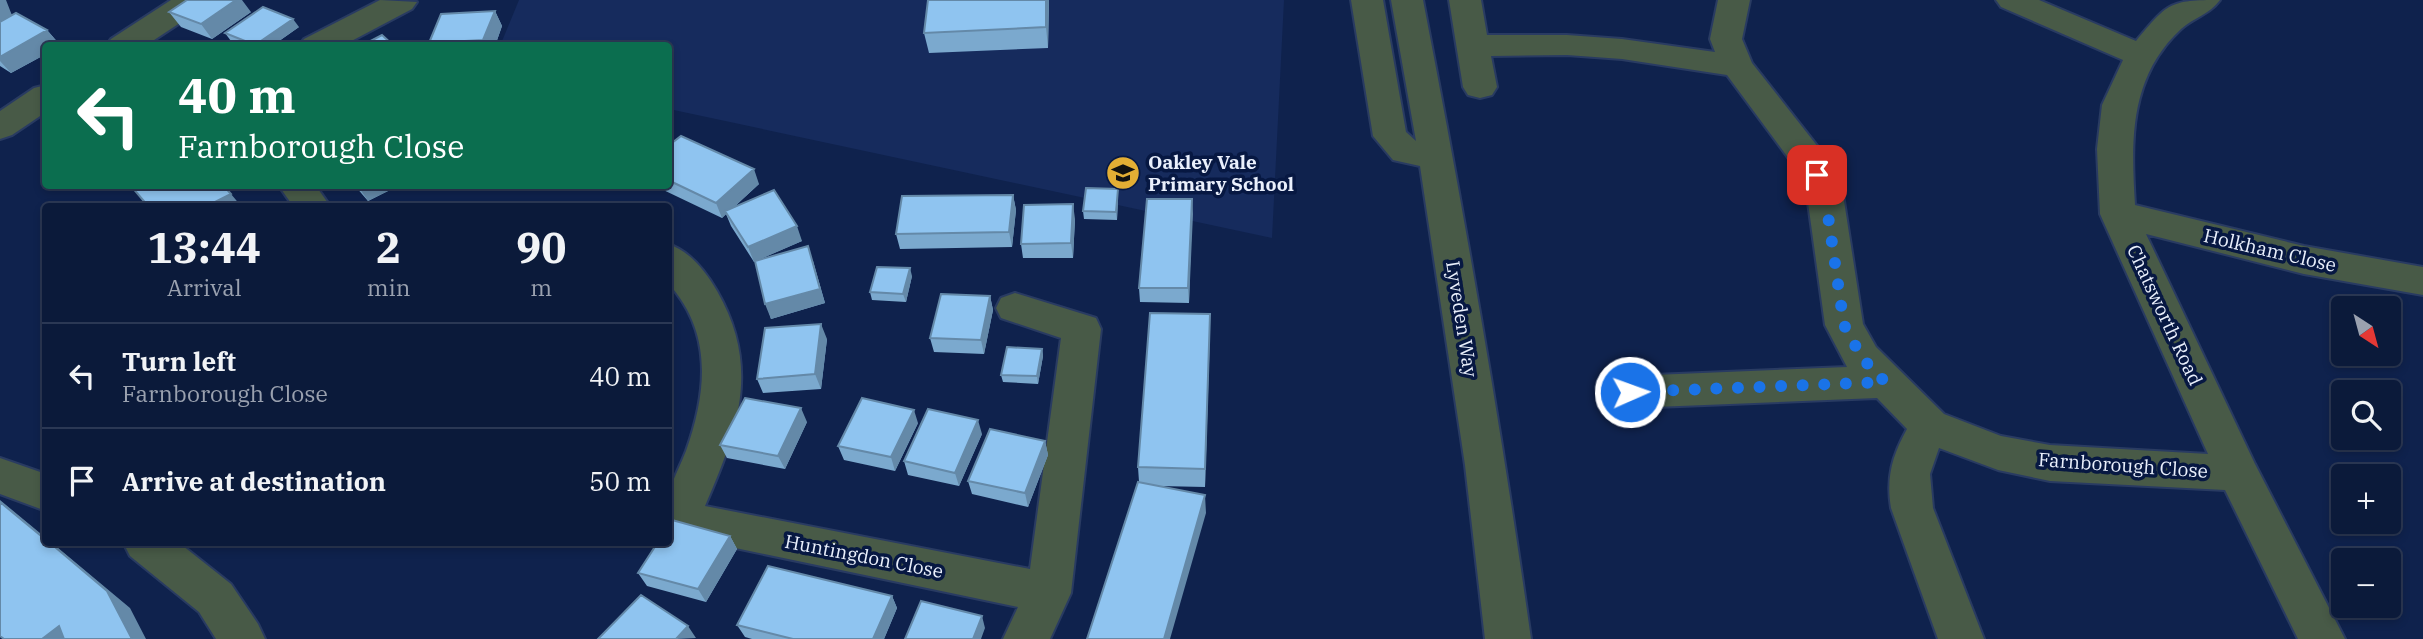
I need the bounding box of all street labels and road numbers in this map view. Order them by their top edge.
street label: Holkham Close [2201,223,2339,277]
street label: Chatsworth Road [2122,241,2208,389]
street label: Lyveden Way [1441,259,1483,380]
street label: Farnborough Close [2037,447,2209,483]
street label: Huntingdon Close [783,529,945,583]

